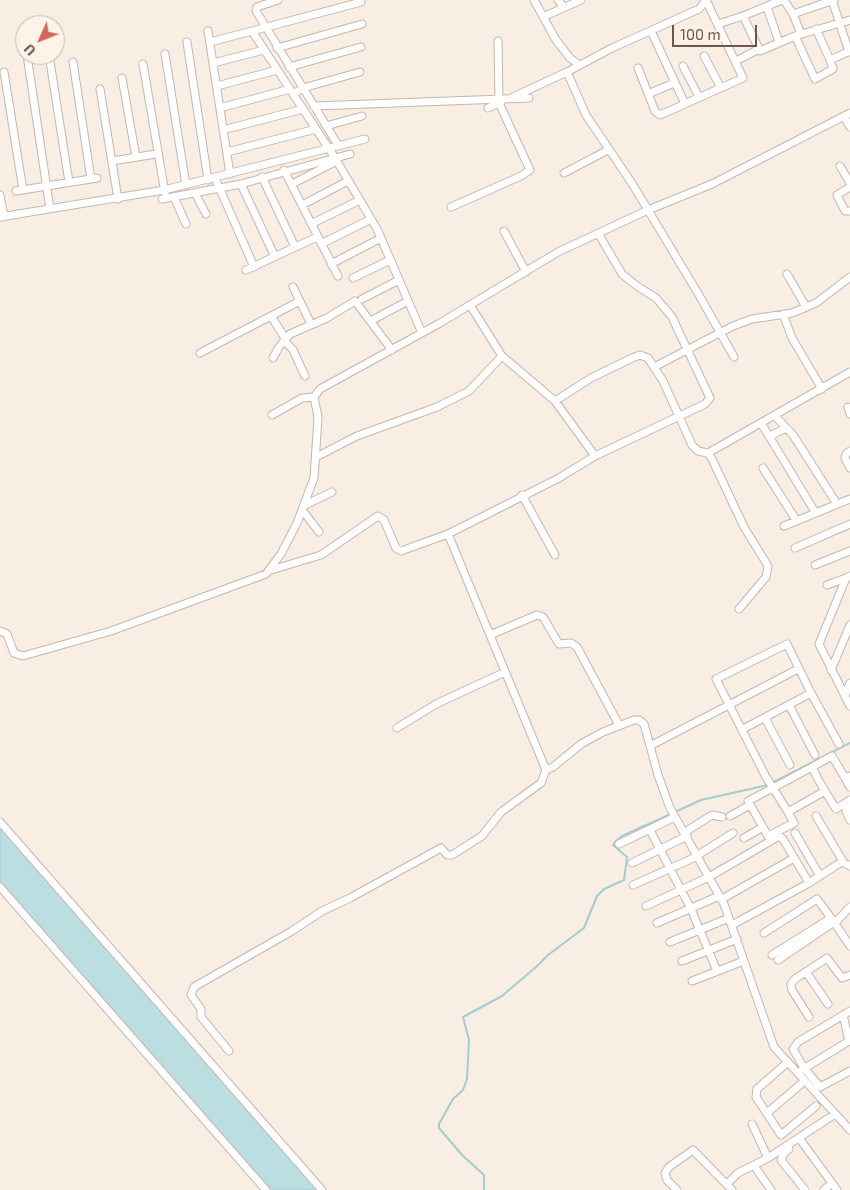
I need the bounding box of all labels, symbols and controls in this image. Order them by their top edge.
north arrow [15,15,65,65]
scale bar [675,15,760,47]
text: 100 m [680,25,721,43]
text: U [20,41,39,59]

